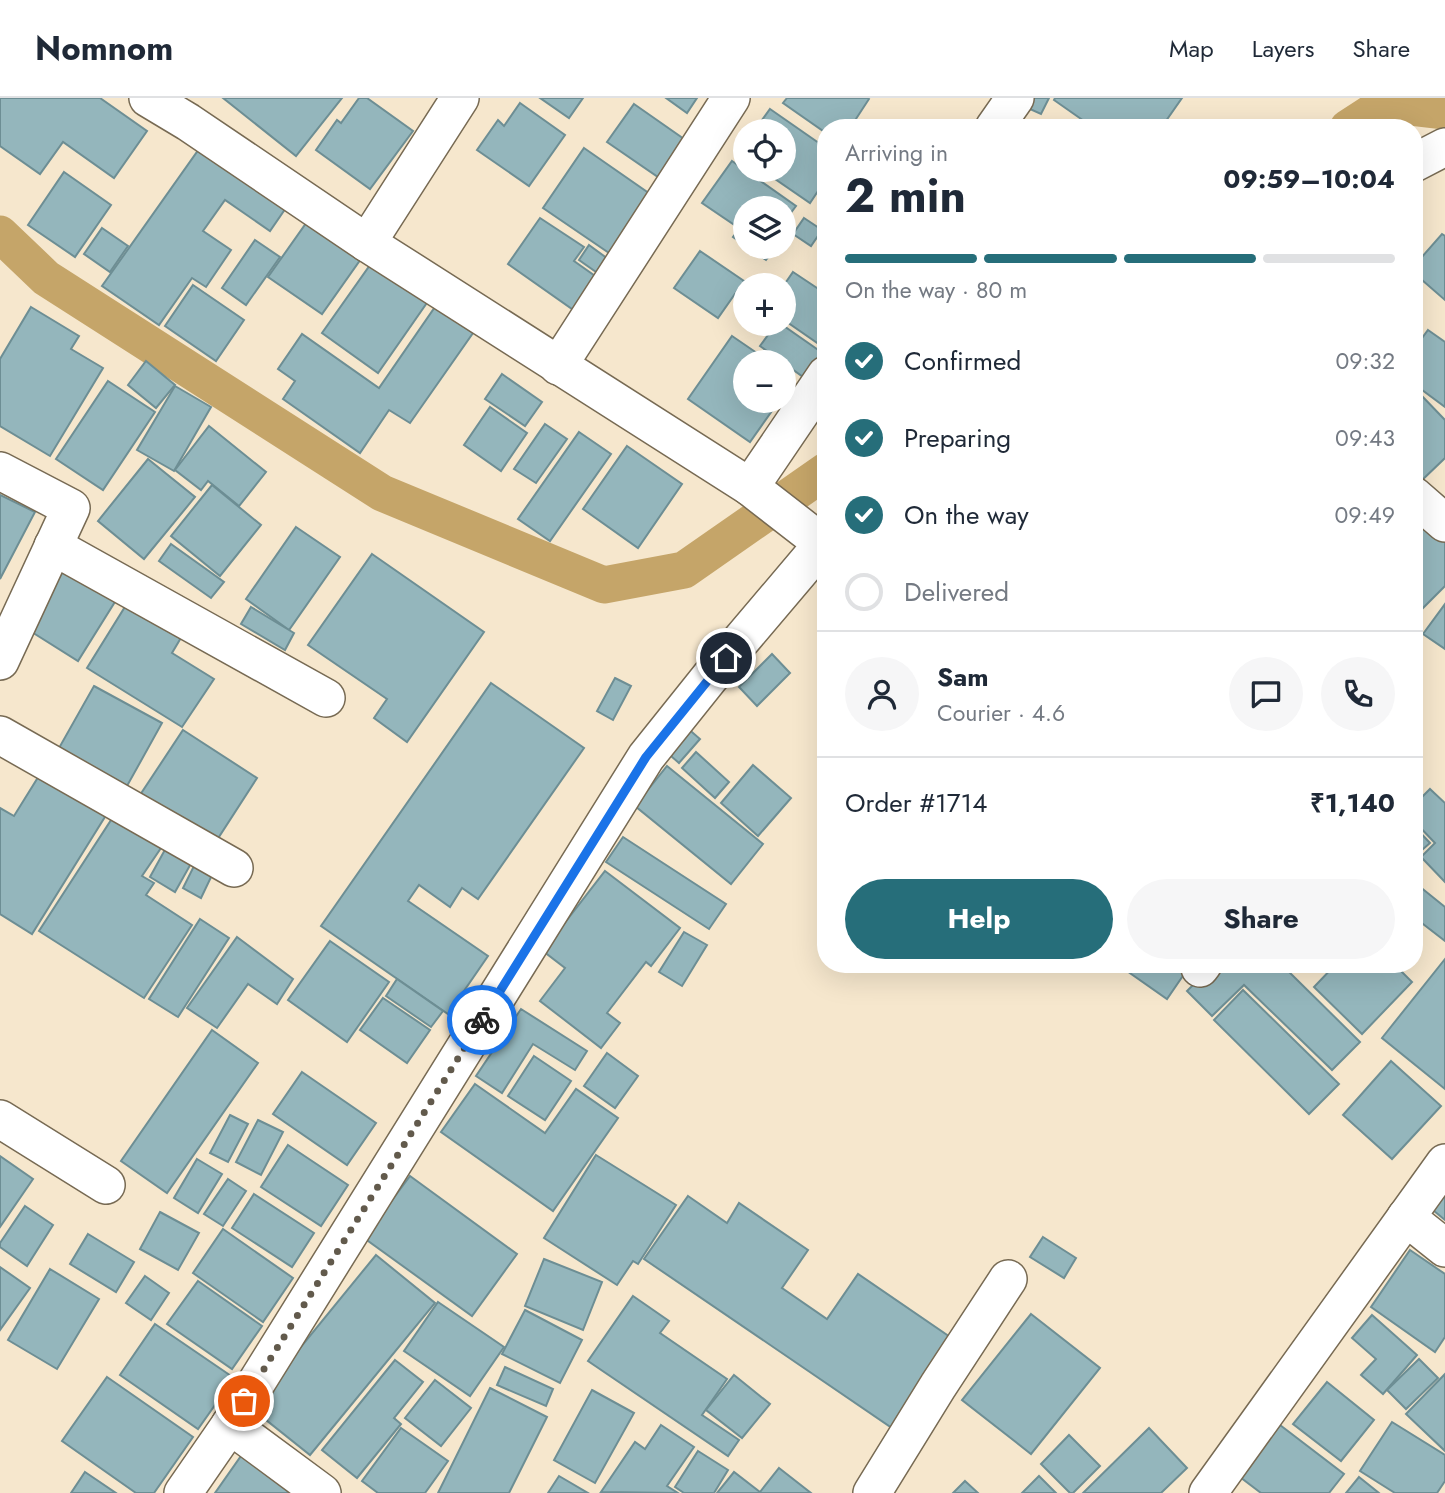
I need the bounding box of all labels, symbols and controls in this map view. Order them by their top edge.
text: Nomnom [35,25,173,72]
text: Map [1169,31,1214,66]
text: Layers [1252,31,1314,66]
text: Share [1352,31,1410,66]
map controls [733,119,796,413]
button: locate [733,119,796,182]
text: Arriving in [845,136,948,170]
text: 09:59–10:04 [1223,160,1395,198]
text: 2 min [845,163,966,229]
button: layers [733,196,796,259]
button: + [733,273,796,336]
text: On the way · 80 m [845,273,1027,307]
icon: check [845,342,883,380]
text: Confirmed [904,342,1021,380]
text: 09:32 [1335,344,1395,378]
button: − [733,350,796,413]
icon: check [845,419,883,457]
text: Preparing [904,419,1011,457]
text: 09:43 [1335,421,1395,455]
icon: check [845,496,883,534]
text: On the way [904,496,1029,534]
text: 09:49 [1334,498,1395,532]
text: Delivered [904,573,1009,611]
pin [696,628,756,688]
icon: home [707,639,745,677]
button: person [845,657,919,731]
button: chat [1229,657,1303,731]
button: phone [1321,657,1395,731]
text: Sam [937,658,989,696]
text: Courier · 4.6 [937,696,1065,730]
text: Order #1714 [845,784,987,822]
text: ₹1,140 [1310,784,1395,822]
button: Help [845,879,1113,959]
button: Share [1127,879,1395,959]
courier [447,985,517,1055]
icon: bike [463,1001,501,1039]
pin [214,1371,274,1431]
icon: bag [225,1382,263,1420]

